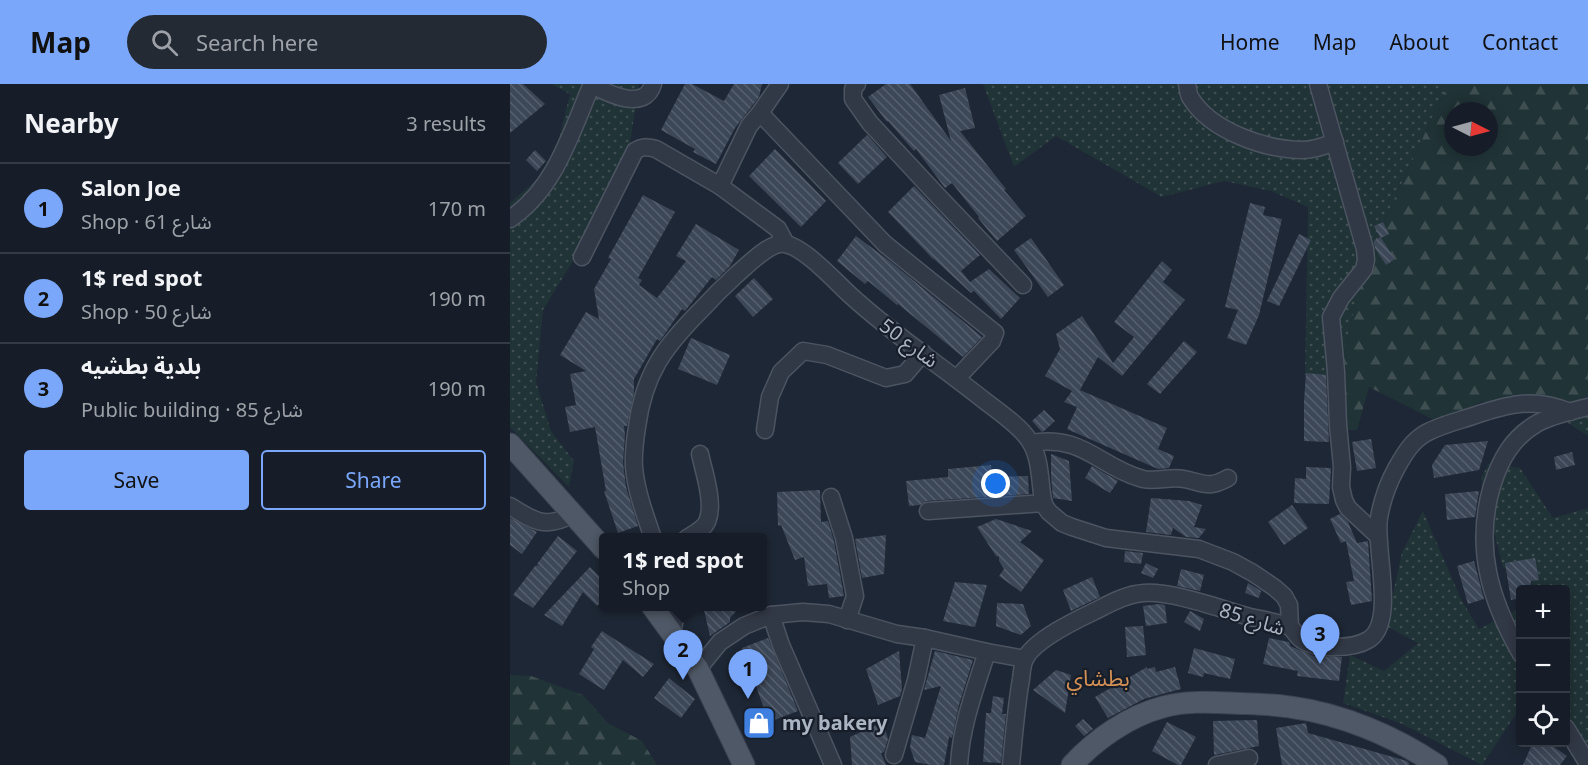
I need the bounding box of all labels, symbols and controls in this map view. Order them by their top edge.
search box [127,15,547,69]
text: Map [30,23,91,61]
icon: search [148,26,181,59]
text: Search here [196,27,318,57]
text: Home [1220,28,1280,56]
text: Map [1313,28,1356,56]
text: About [1389,28,1449,56]
text: Contact [1482,28,1558,56]
north arrow [1444,102,1498,156]
text: Nearby [24,105,119,141]
text: 3 results [406,110,486,137]
text: Salon Joe [81,172,181,202]
text: 1 [38,195,49,222]
text: 170 m [428,195,486,222]
text: Shop · شارع 61 [81,208,212,235]
text: 1$ red spot [81,262,202,292]
text: 2 [38,285,49,312]
text: 190 m [428,285,486,312]
text: Shop · شارع 50 [81,298,212,325]
street label: شارع 50 [873,312,944,375]
text: بلدية بطشيه [81,350,201,380]
text: 3 [38,375,49,402]
text: 190 m [428,375,486,402]
text: Public building · شارع 85 [81,396,303,423]
button: Save [24,450,249,510]
button: Share [261,450,486,510]
your location [981,469,1010,498]
popup [599,533,767,611]
text: 1$ red spot [622,544,744,574]
text: Shop [622,574,670,601]
map controls [1516,585,1570,747]
button: + [1516,585,1570,639]
street label: شارع 85 [1216,596,1288,643]
pin: 3 [1300,614,1340,664]
pin: 2 [664,630,702,680]
button: − [1516,639,1570,693]
pin: 1 [728,650,768,699]
district label: بطشاي [1066,662,1130,695]
button: locate [1516,693,1570,747]
shop icon: my bakery [741,705,777,741]
place label: my bakery [782,709,888,736]

